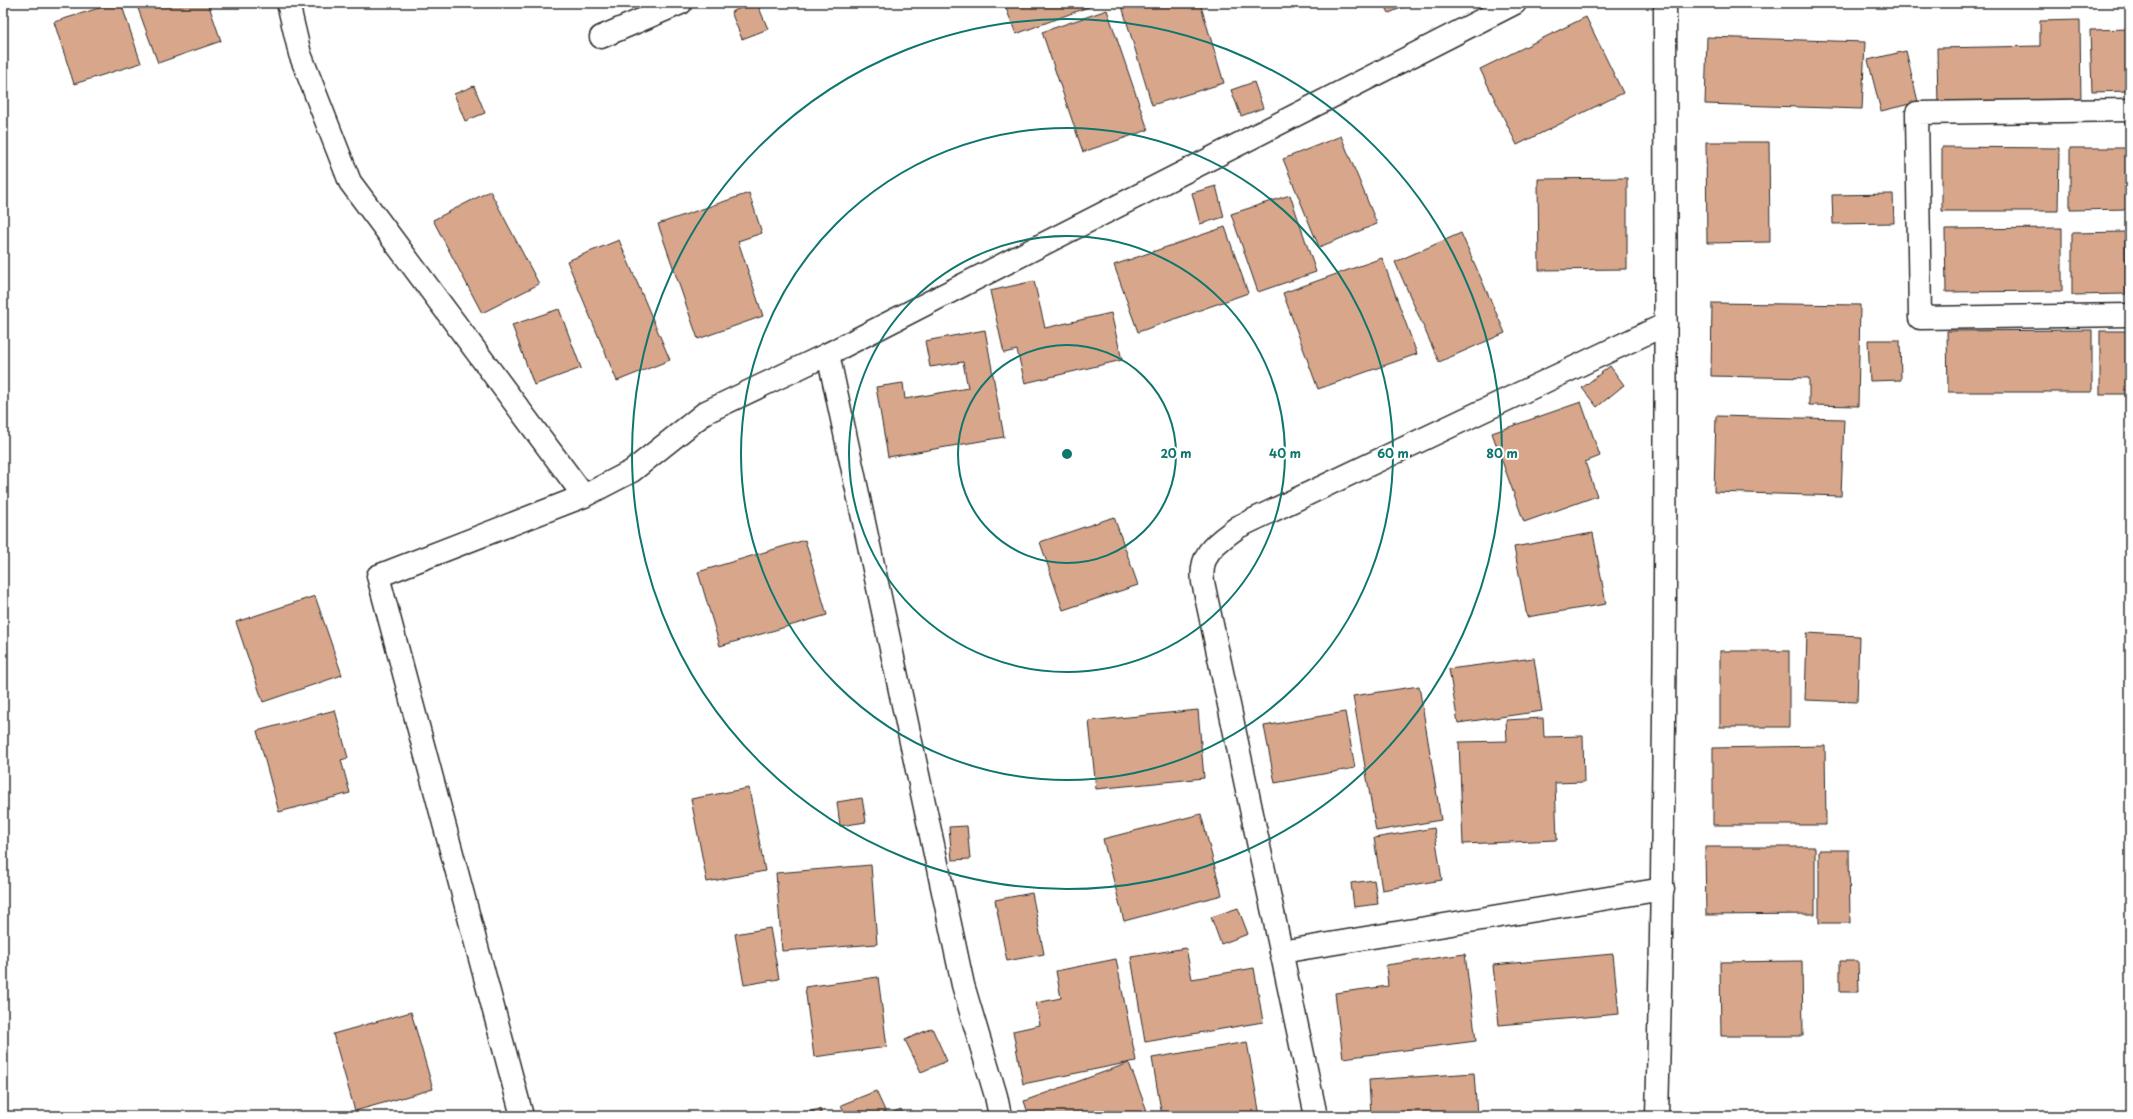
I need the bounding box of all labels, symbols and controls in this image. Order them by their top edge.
text: 20 m [1160,444,1192,462]
text: 40 m [1269,444,1301,462]
text: 60 m [1377,444,1409,462]
text: 80 m [1486,444,1518,462]
centre of rings [1060,447,1074,461]

